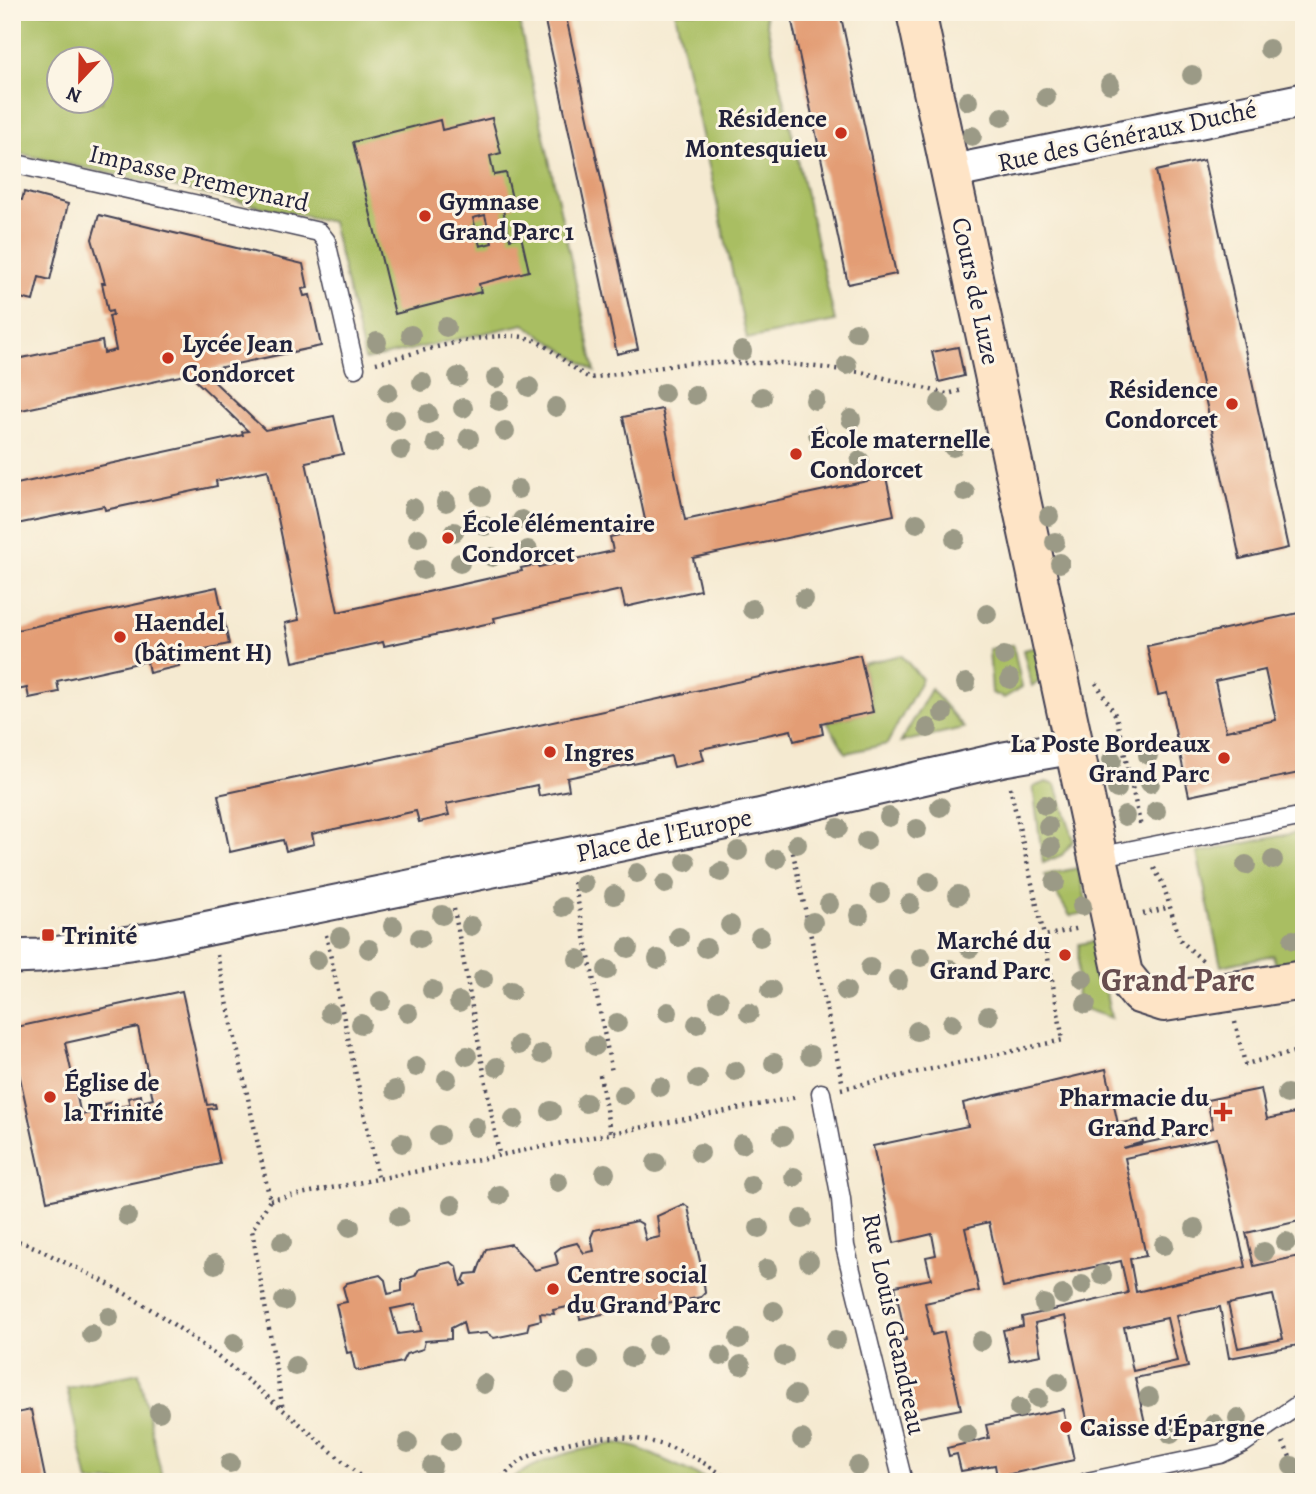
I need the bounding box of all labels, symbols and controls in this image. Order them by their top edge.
north arrow [46,46,116,116]
text: N [63,80,85,109]
street label: Rue des Généraux Duché [994,91,1260,181]
place label: Résidence Montesquieu [685,101,828,166]
marker: Résidence Montesquieu [833,125,849,141]
street label: Impasse Premeynard [86,136,312,220]
place label: Gymnase Grand Parc 1 [439,184,574,249]
marker: Gymnase Grand Parc 1 [417,208,433,224]
street label: Cours de Luze [943,214,1009,368]
place label: Lycée Jean Condorcet [182,326,295,391]
marker: Lycée Jean Condorcet [160,350,176,366]
place label: Résidence Condorcet [1105,372,1218,437]
marker: Résidence Condorcet [1224,396,1240,412]
place label: École maternelle Condorcet [810,422,991,487]
marker: École maternelle Condorcet [788,446,804,462]
place label: École élémentaire Condorcet [462,506,655,571]
marker: École élémentaire Condorcet [440,530,456,546]
place label: Haendel (bâtiment H) [134,605,272,670]
marker: Haendel (bâtiment H) [112,629,128,645]
place label: La Poste Bordeaux Grand Parc [1010,726,1210,791]
place label: Ingres [564,735,634,770]
marker: Ingres [542,744,558,760]
marker: La Poste Bordeaux Grand Parc [1216,750,1232,766]
street label: Place de l'Europe [573,799,755,871]
place label: Trinité [62,918,138,953]
place label: Marché du Grand Parc [930,923,1052,988]
marker: Trinité [40,927,56,943]
marker: Marché du Grand Parc [1057,947,1073,963]
district label: Grand Parc [1101,957,1255,1002]
place label: Église de la Trinité [64,1065,163,1130]
place label: Pharmacie du Grand Parc [1059,1080,1210,1145]
marker: Église de la Trinité [42,1089,58,1105]
marker: Pharmacie du Grand Parc [1215,1104,1231,1120]
street label: Rue Louis Geandreau [853,1210,935,1439]
place label: Centre social du Grand Parc [567,1257,721,1322]
marker: Centre social du Grand Parc [545,1281,561,1297]
place label: Caisse d'Épargne [1080,1410,1265,1445]
marker: Caisse d'Épargne [1058,1419,1074,1435]

